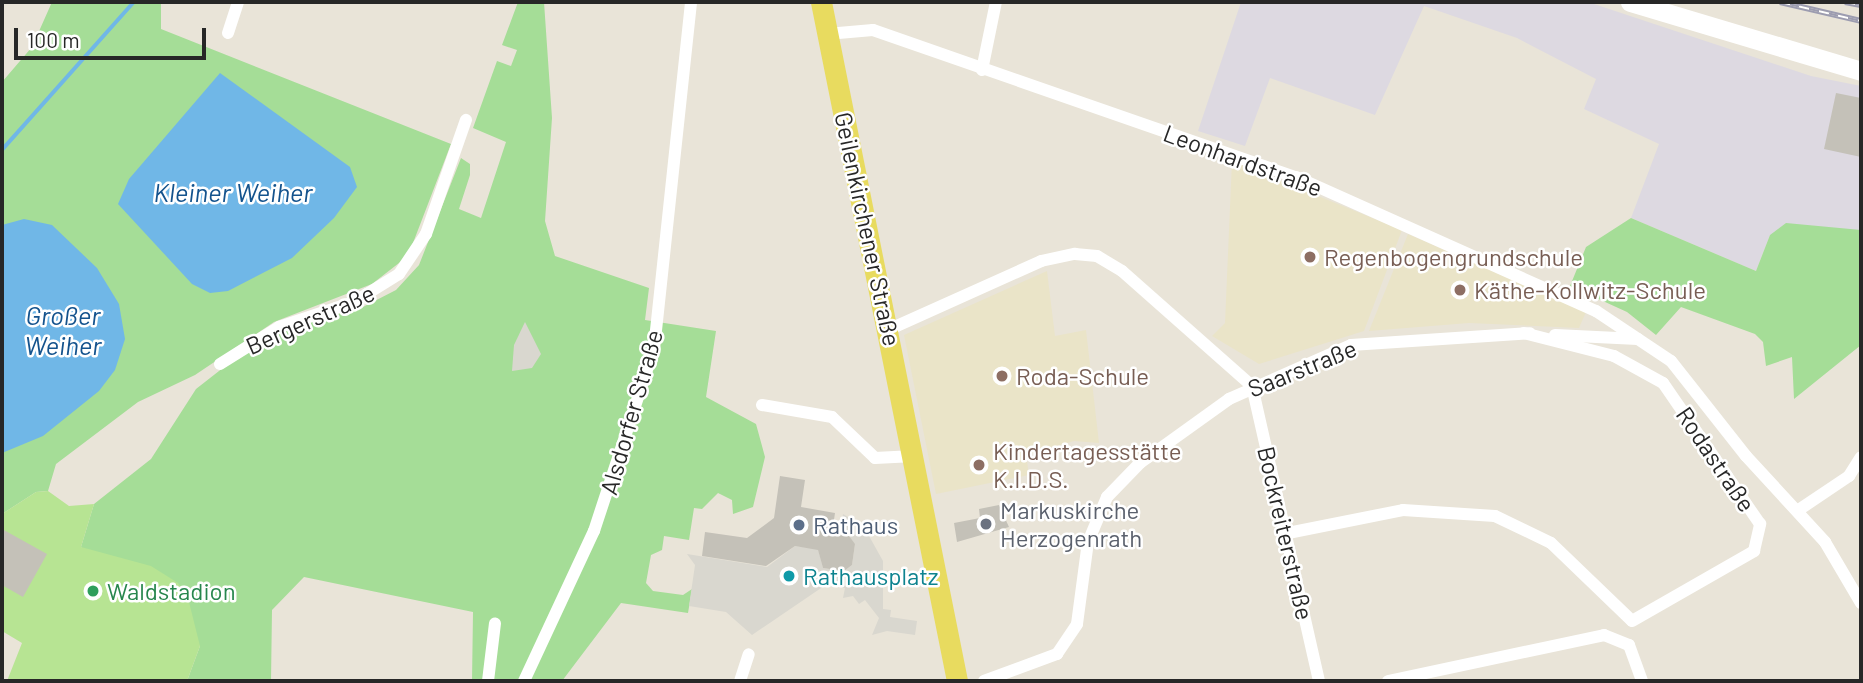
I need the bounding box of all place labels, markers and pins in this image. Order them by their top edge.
place label: Regenbogengrundschule [1324,243,1583,271]
marker: Regenbogengrundschule [1302,249,1318,265]
place label: Käthe-Kollwitz-Schule [1474,276,1706,304]
marker: Käthe-Kollwitz-Schule [1452,282,1468,298]
place label: Roda-Schule [1016,362,1149,390]
marker: Roda-Schule [994,368,1010,384]
place label: Kindertagesstätte K.I.D.S. [993,437,1182,493]
marker: Kindertagesstätte K.I.D.S. [971,457,987,473]
place label: Markuskirche Herzogenrath [1000,496,1142,552]
place label: Rathaus [813,511,898,539]
marker: Markuskirche Herzogenrath [978,516,994,532]
marker: Rathaus [791,517,807,533]
place label: Rathausplatz [803,562,939,590]
marker: Rathausplatz [781,568,797,584]
place label: Waldstadion [107,577,236,605]
marker: Waldstadion [85,583,101,599]

